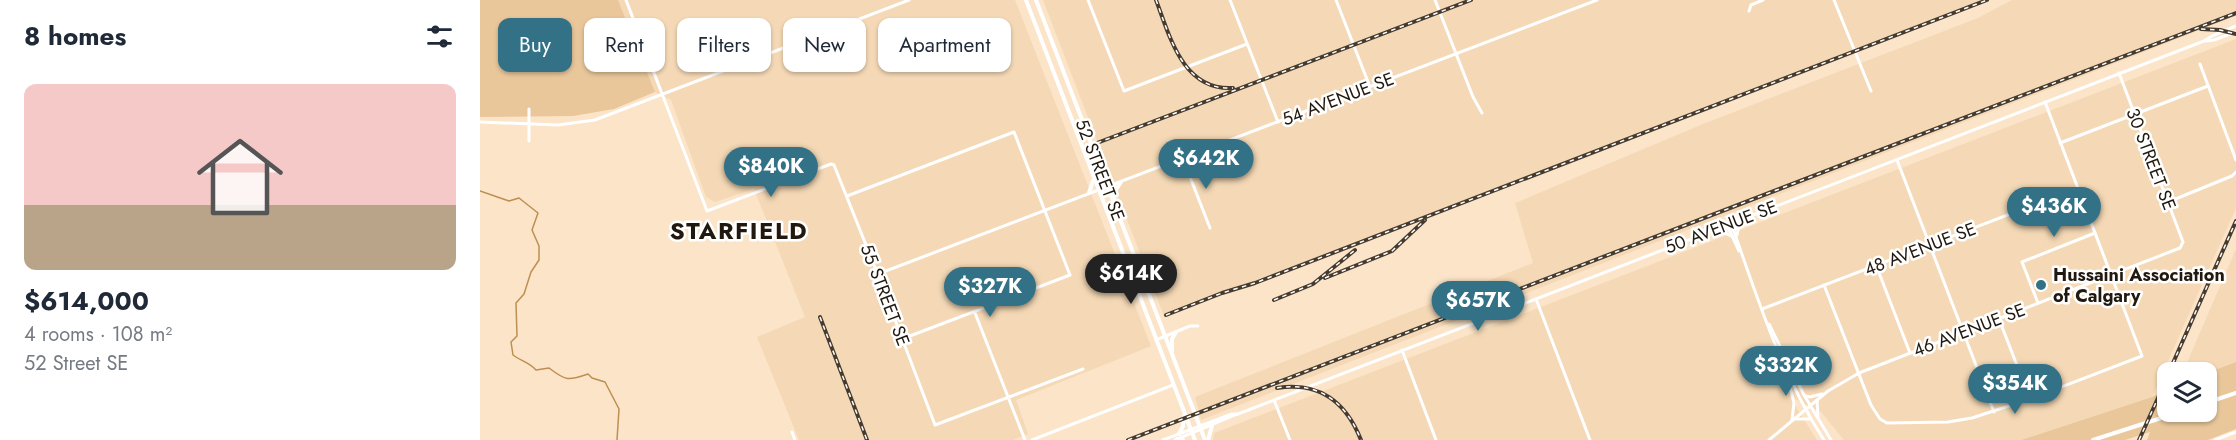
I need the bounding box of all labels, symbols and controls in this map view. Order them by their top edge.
text: 8 homes [24,17,126,55]
chip: Buy [498,18,572,72]
chip: Rent [584,18,665,72]
chip: Filters [677,18,771,72]
chip: New [783,18,866,72]
chip: Apartment [878,18,1011,72]
icon: filters [423,20,456,53]
street label: 54 AVENUE SE [1278,66,1398,132]
street label: 30 STREET SE [2120,104,2182,214]
street label: 52 STREET SE [1069,115,1131,225]
icon: home [186,123,294,231]
pin: $642K [1164,139,1248,190]
text: $642K [1173,144,1239,173]
pin: $840K [729,147,813,198]
text: $840K [738,152,804,181]
pin: $436K [2012,187,2096,238]
text: $436K [2021,192,2087,221]
street label: 50 AVENUE SE [1661,194,1781,260]
district label: STARFIELD [670,213,808,248]
street label: 48 AVENUE SE [1860,216,1980,282]
street label: 55 STREET SE [854,240,916,350]
pin: $614K [1089,254,1173,305]
text: $614K [1099,259,1163,288]
place label: Hussaini Association of Calgary [2053,262,2225,309]
pin: $327K [948,267,1032,318]
text: $327K [958,272,1022,301]
marker: Hussaini Association of Calgary [2034,278,2048,292]
pin: $657K [1436,281,1520,332]
text: $614,000 [24,282,149,320]
text: $657K [1446,286,1510,315]
street label: 46 AVENUE SE [1909,297,2029,363]
text: 4 rooms · 108 m² [24,320,172,349]
pin: $332K [1744,346,1828,397]
text: 52 Street SE [24,349,128,378]
text: $332K [1754,351,1818,380]
map controls [2157,362,2217,422]
button: layers [2157,362,2217,422]
pin: $354K [1973,364,2057,415]
text: $354K [1982,369,2048,398]

